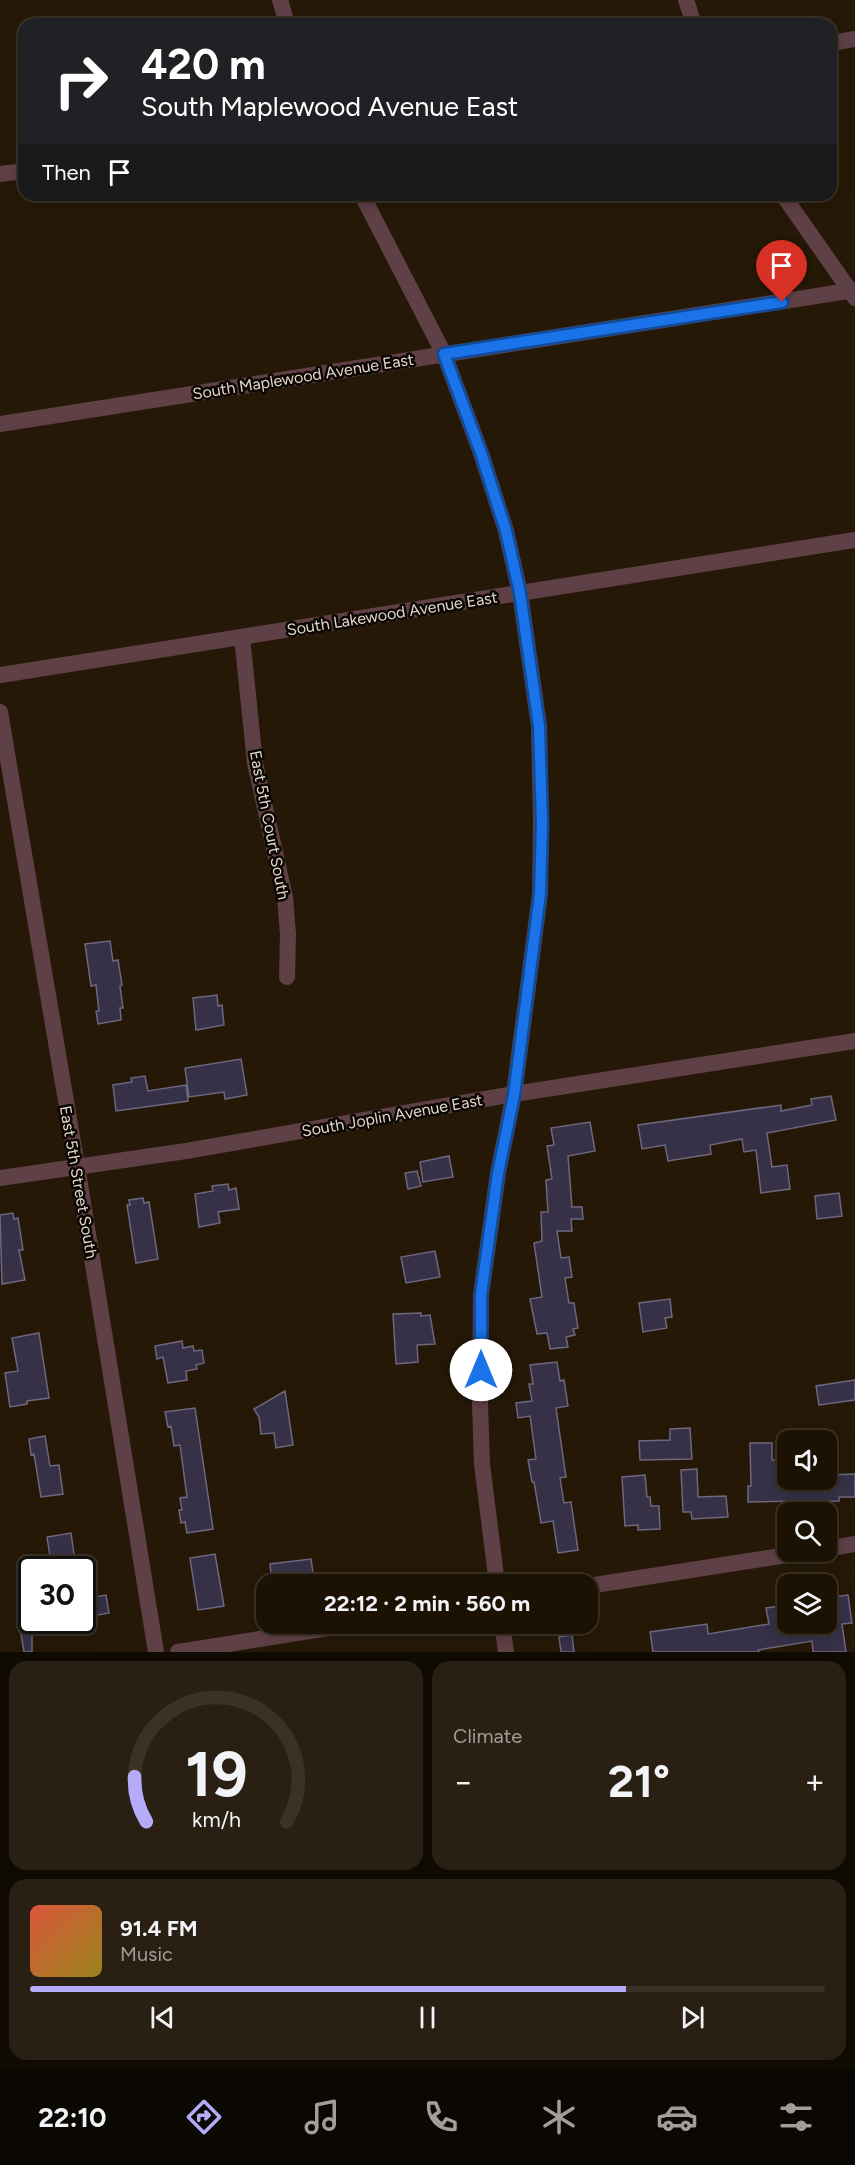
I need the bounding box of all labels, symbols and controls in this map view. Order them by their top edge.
text: 420 m [141,39,266,90]
icon: right [42,42,120,120]
text: South Maplewood Avenue East [141,90,518,123]
icon: arrive [103,156,136,189]
text: Then [42,159,91,186]
pin [756,240,807,302]
icon: arrive [765,249,798,282]
street label: South Maplewood Avenue East [191,350,415,403]
street label: South Lakewood Avenue East [285,587,499,640]
street label: East 5th Court South [246,749,293,901]
street label: South Joplin Avenue East [300,1090,484,1141]
street label: East 5th Street South [56,1104,101,1260]
position arrow [449,1338,513,1402]
map controls [777,1430,837,1634]
button: sound [777,1430,837,1490]
button: search [777,1502,837,1562]
speed limit sign: 30 [18,1556,96,1634]
button: layers [777,1574,837,1634]
text: 22:12 · 2 min · 560 m [324,1590,530,1617]
text: Climate [453,1724,522,1748]
text: 19 [185,1737,247,1812]
text: 21° [608,1754,670,1808]
text: − [453,1762,474,1801]
text: + [804,1762,825,1801]
text: km/h [192,1808,240,1833]
text: 91.4 FM [120,1915,198,1942]
text: Music [120,1942,173,1966]
icon: previous [146,2001,179,2034]
icon: pause [411,2001,444,2034]
icon: next [676,2001,709,2034]
icon: directions [183,2096,225,2138]
icon: music [301,2096,343,2138]
icon: phone [420,2096,462,2138]
icon: climate [538,2096,580,2138]
icon: car [656,2096,698,2138]
icon: filters [775,2096,817,2138]
text: 22:10 [38,2101,106,2134]

